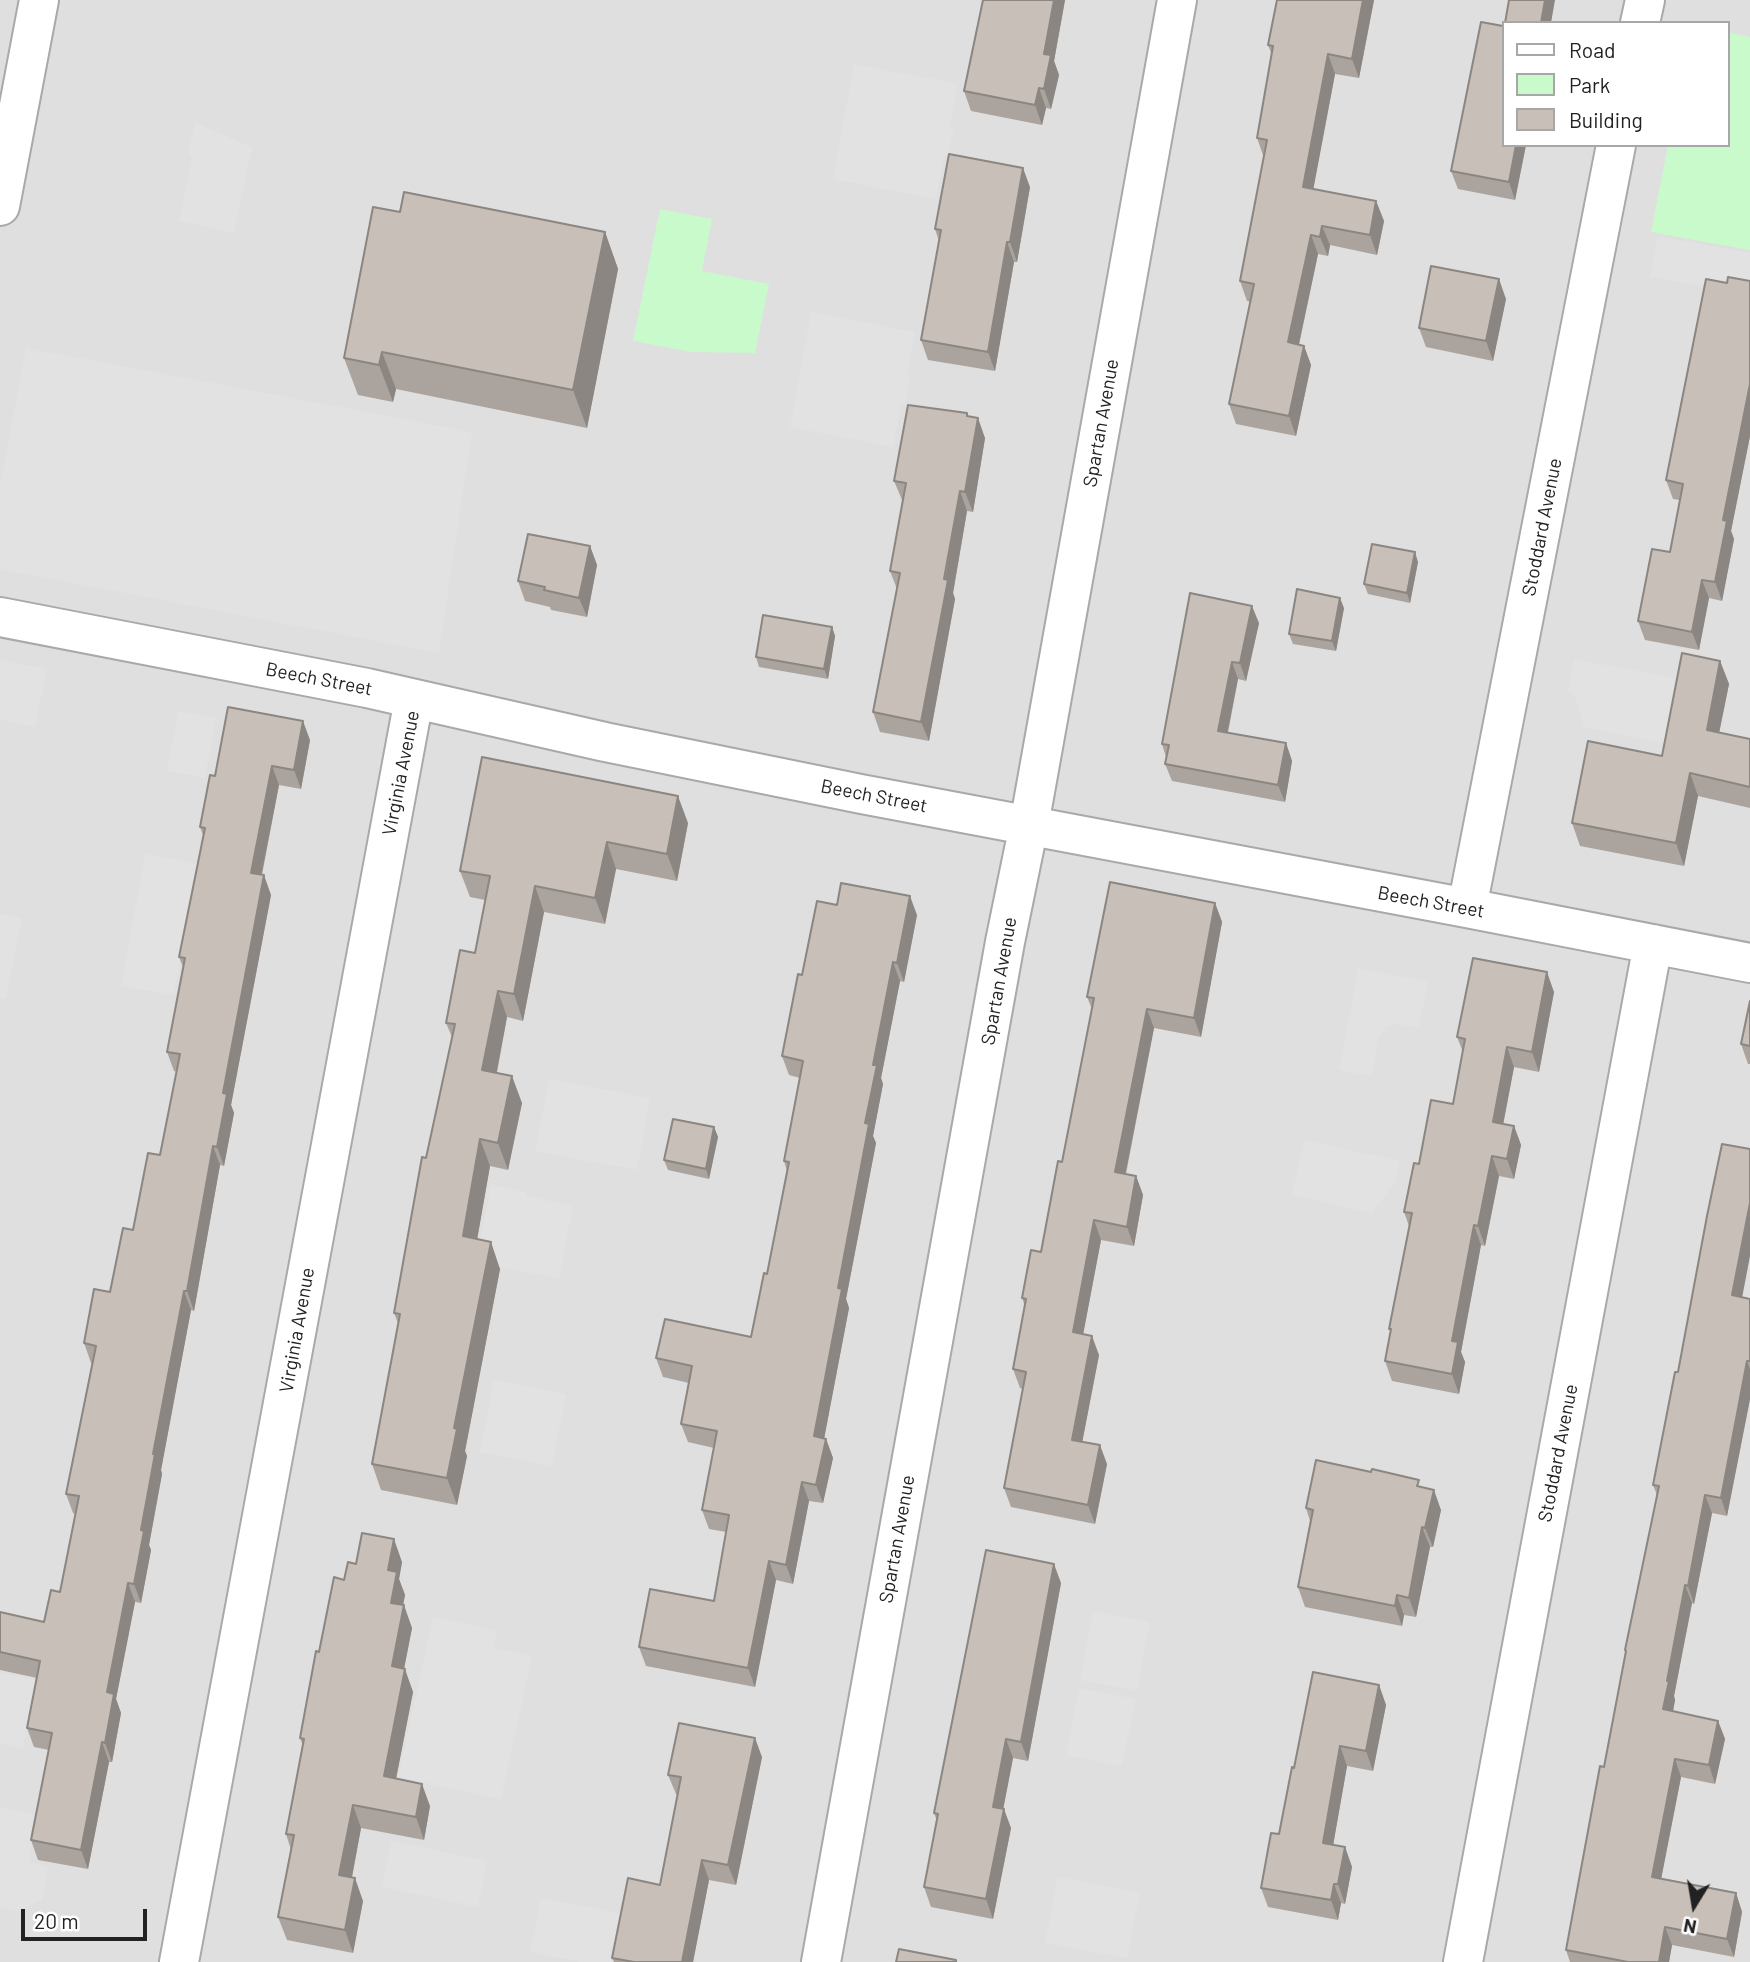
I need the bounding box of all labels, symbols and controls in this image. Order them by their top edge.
legend [1502,21,1729,147]
text: Road [1569,37,1615,62]
text: Park [1569,72,1610,97]
text: Building [1569,107,1643,132]
street label: Spartan Avenue [1079,357,1123,489]
street label: Stoddard Avenue [1517,456,1567,598]
street label: Beech Street [264,658,374,700]
street label: Virginia Avenue [378,709,424,837]
street label: Beech Street [819,775,929,817]
street label: Beech Street [1376,881,1486,923]
street label: Spartan Avenue [977,915,1021,1047]
street label: Virginia Avenue [275,1266,319,1394]
street label: Stoddard Avenue [1533,1382,1583,1524]
street label: Spartan Avenue [875,1473,919,1605]
north arrow [1659,1871,1729,1941]
scale bar [24,1896,150,1940]
text: 20 m [34,1908,79,1933]
text: N [1682,1915,1698,1940]

